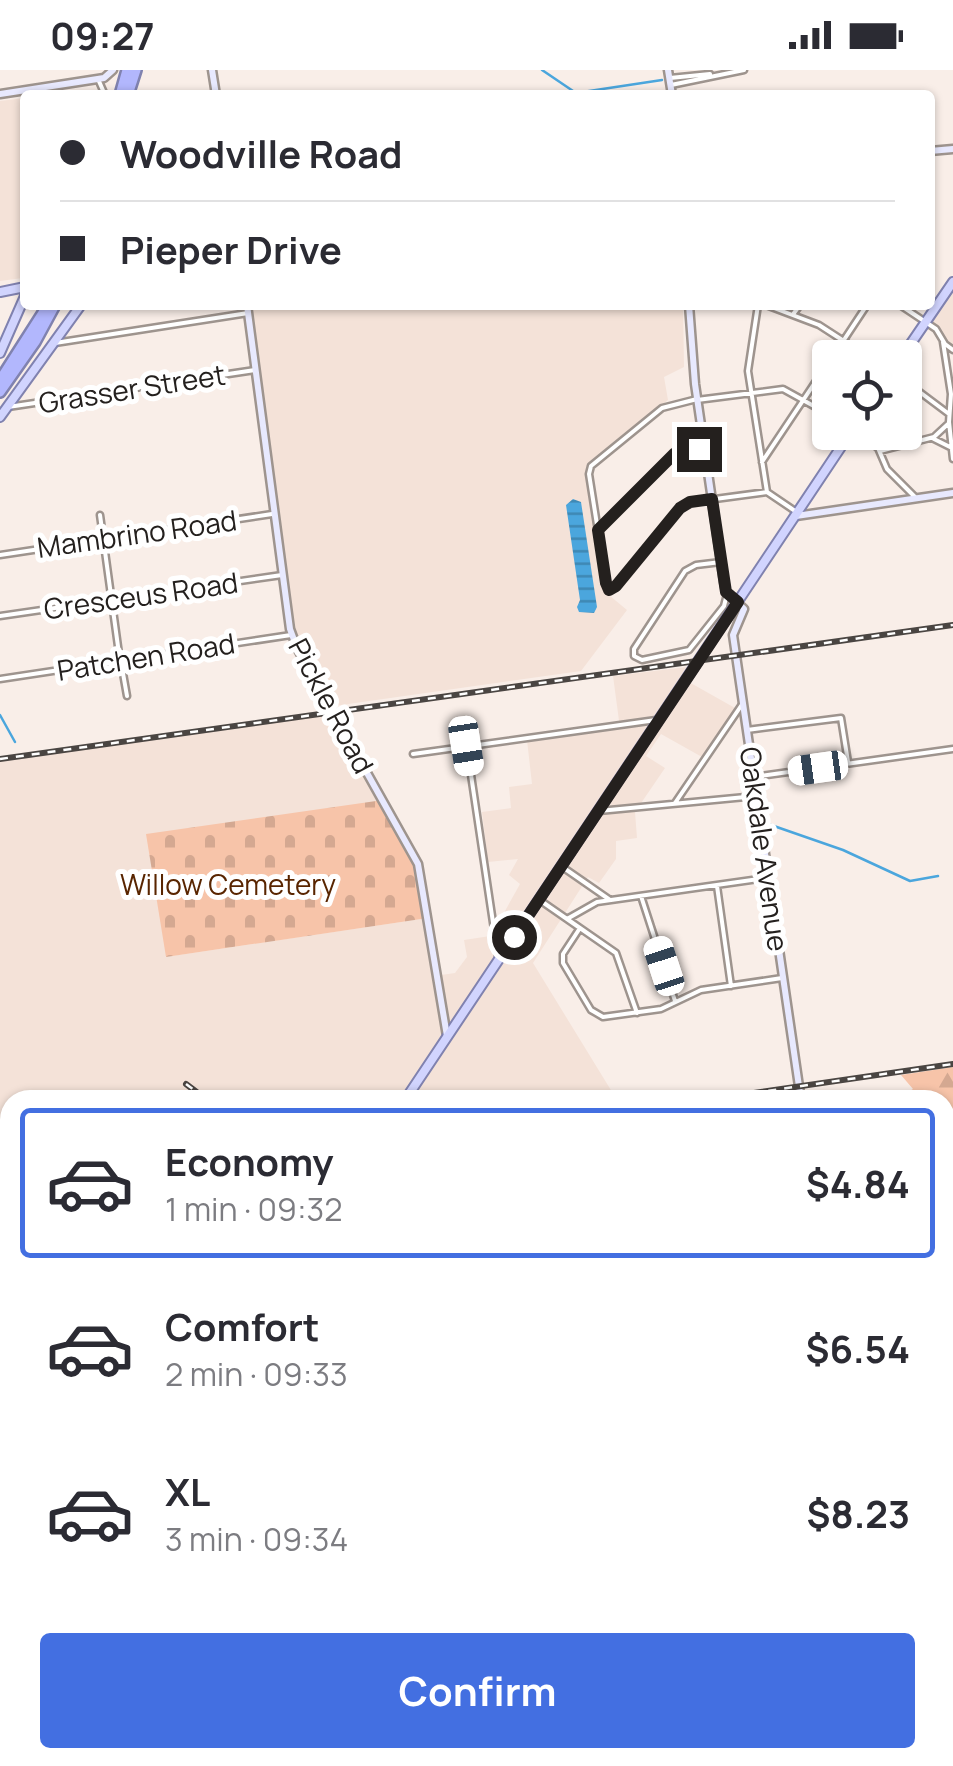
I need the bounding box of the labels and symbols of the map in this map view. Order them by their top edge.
street label: Grasser Street [36,354,228,422]
route end [677,427,722,472]
street label: Mambrino Road [35,500,239,566]
street label: Cresceus Road [41,563,240,627]
street label: Patchen Road [54,623,237,689]
street label: Pickle Road [280,631,383,780]
car [446,714,486,778]
street label: Oakdale Avenue [732,744,798,953]
car [786,749,850,787]
park label: Willow Cemetery [120,865,336,903]
route start [492,915,537,960]
car [640,933,688,999]

